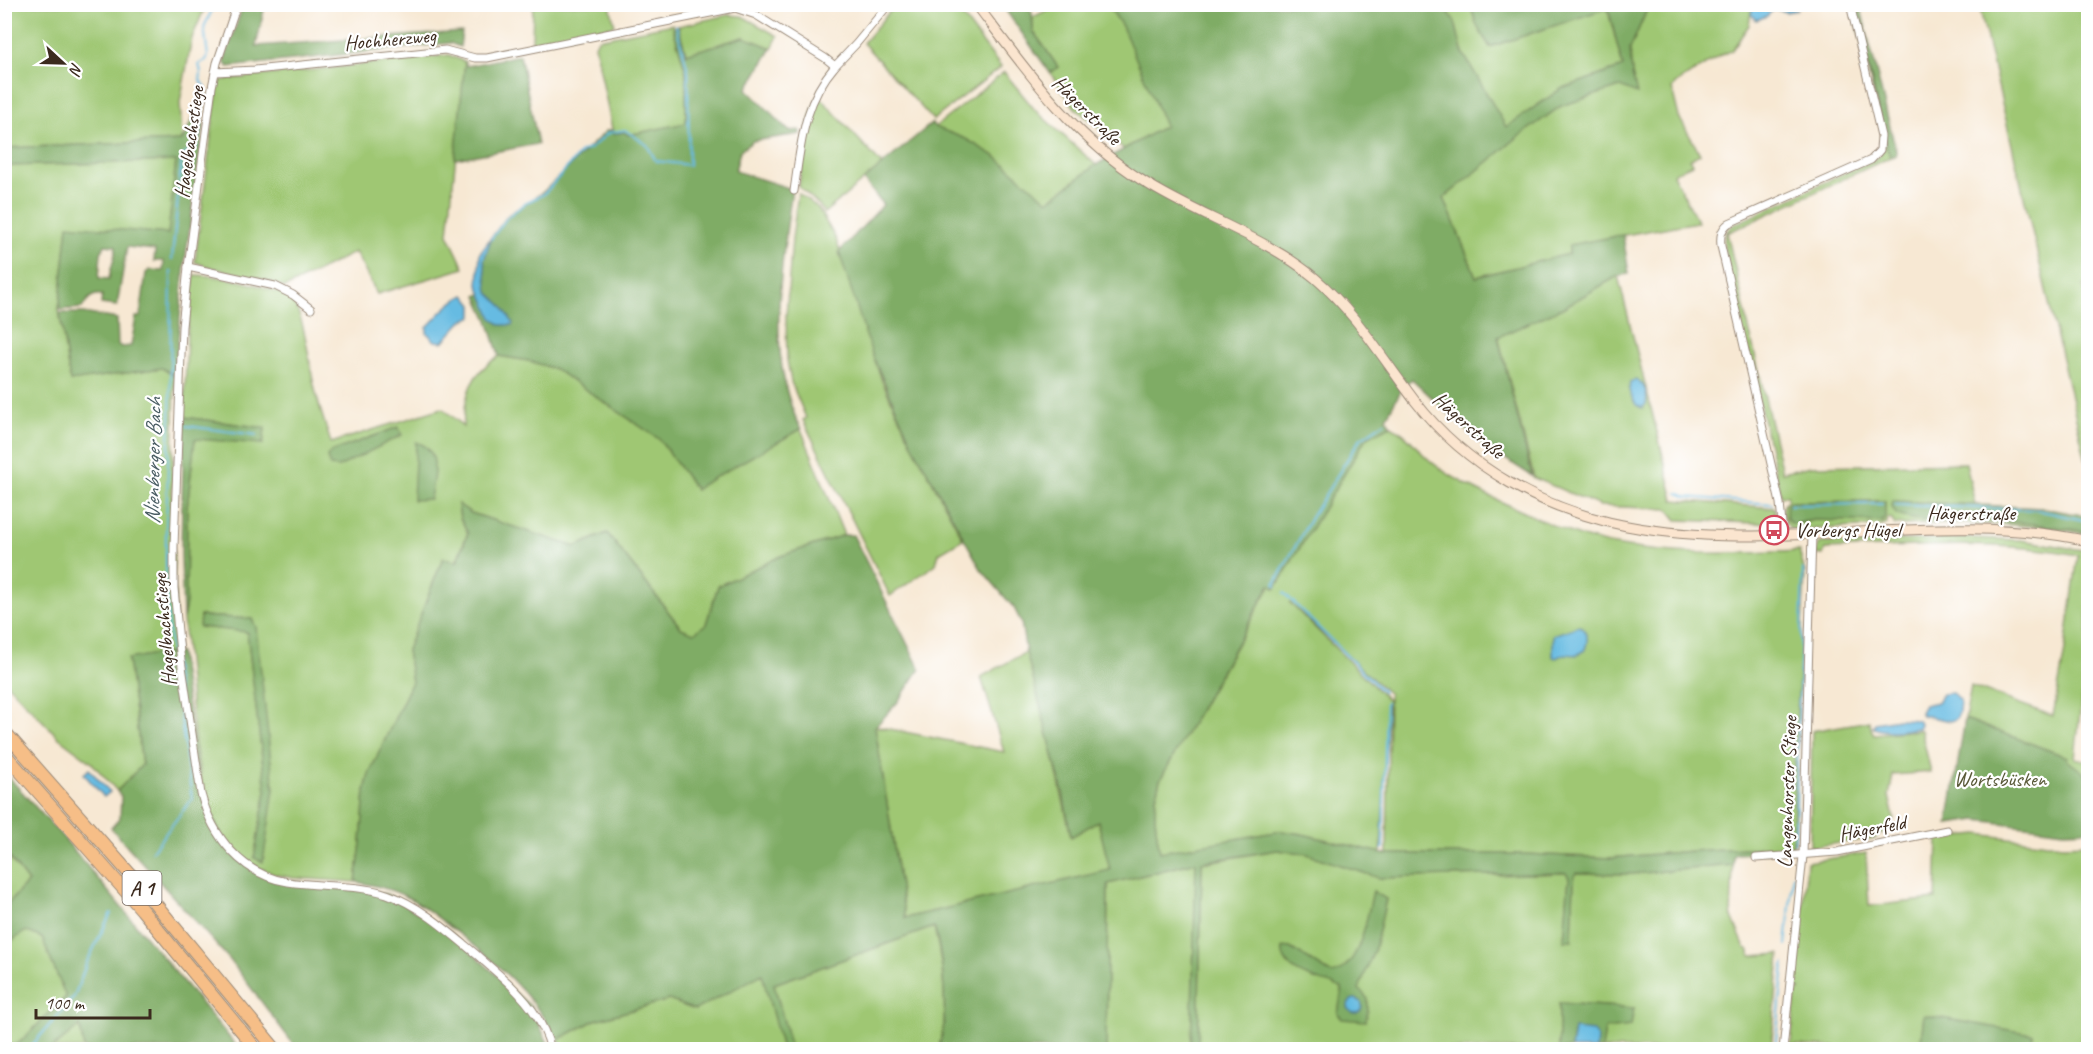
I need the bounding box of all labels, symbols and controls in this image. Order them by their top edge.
street label: Hochherzweg [343,22,438,56]
north arrow [33,33,93,93]
text: N [64,60,87,79]
street label: Hägerstraße [1047,70,1129,152]
street label: Hagelbachstiege [168,83,210,200]
street label: Hägerstraße [1428,386,1512,466]
water label: Nienberger Bach [138,396,168,524]
street label: Hägerstraße [1927,500,2017,526]
bus stop icon: Vorbergs Hügel [1758,514,1790,546]
place label: Vorbergs Hügel [1795,517,1904,543]
street label: Hagelbachstiege [146,572,182,687]
street label: Langenhorster Stiege [1771,714,1803,868]
park label: Wortsbüsken [1954,766,2048,792]
street label: Hägerfeld [1836,808,1911,847]
road number: A 1 [122,871,162,905]
scale bar [36,982,150,1020]
text: 100 m [45,992,86,1014]

